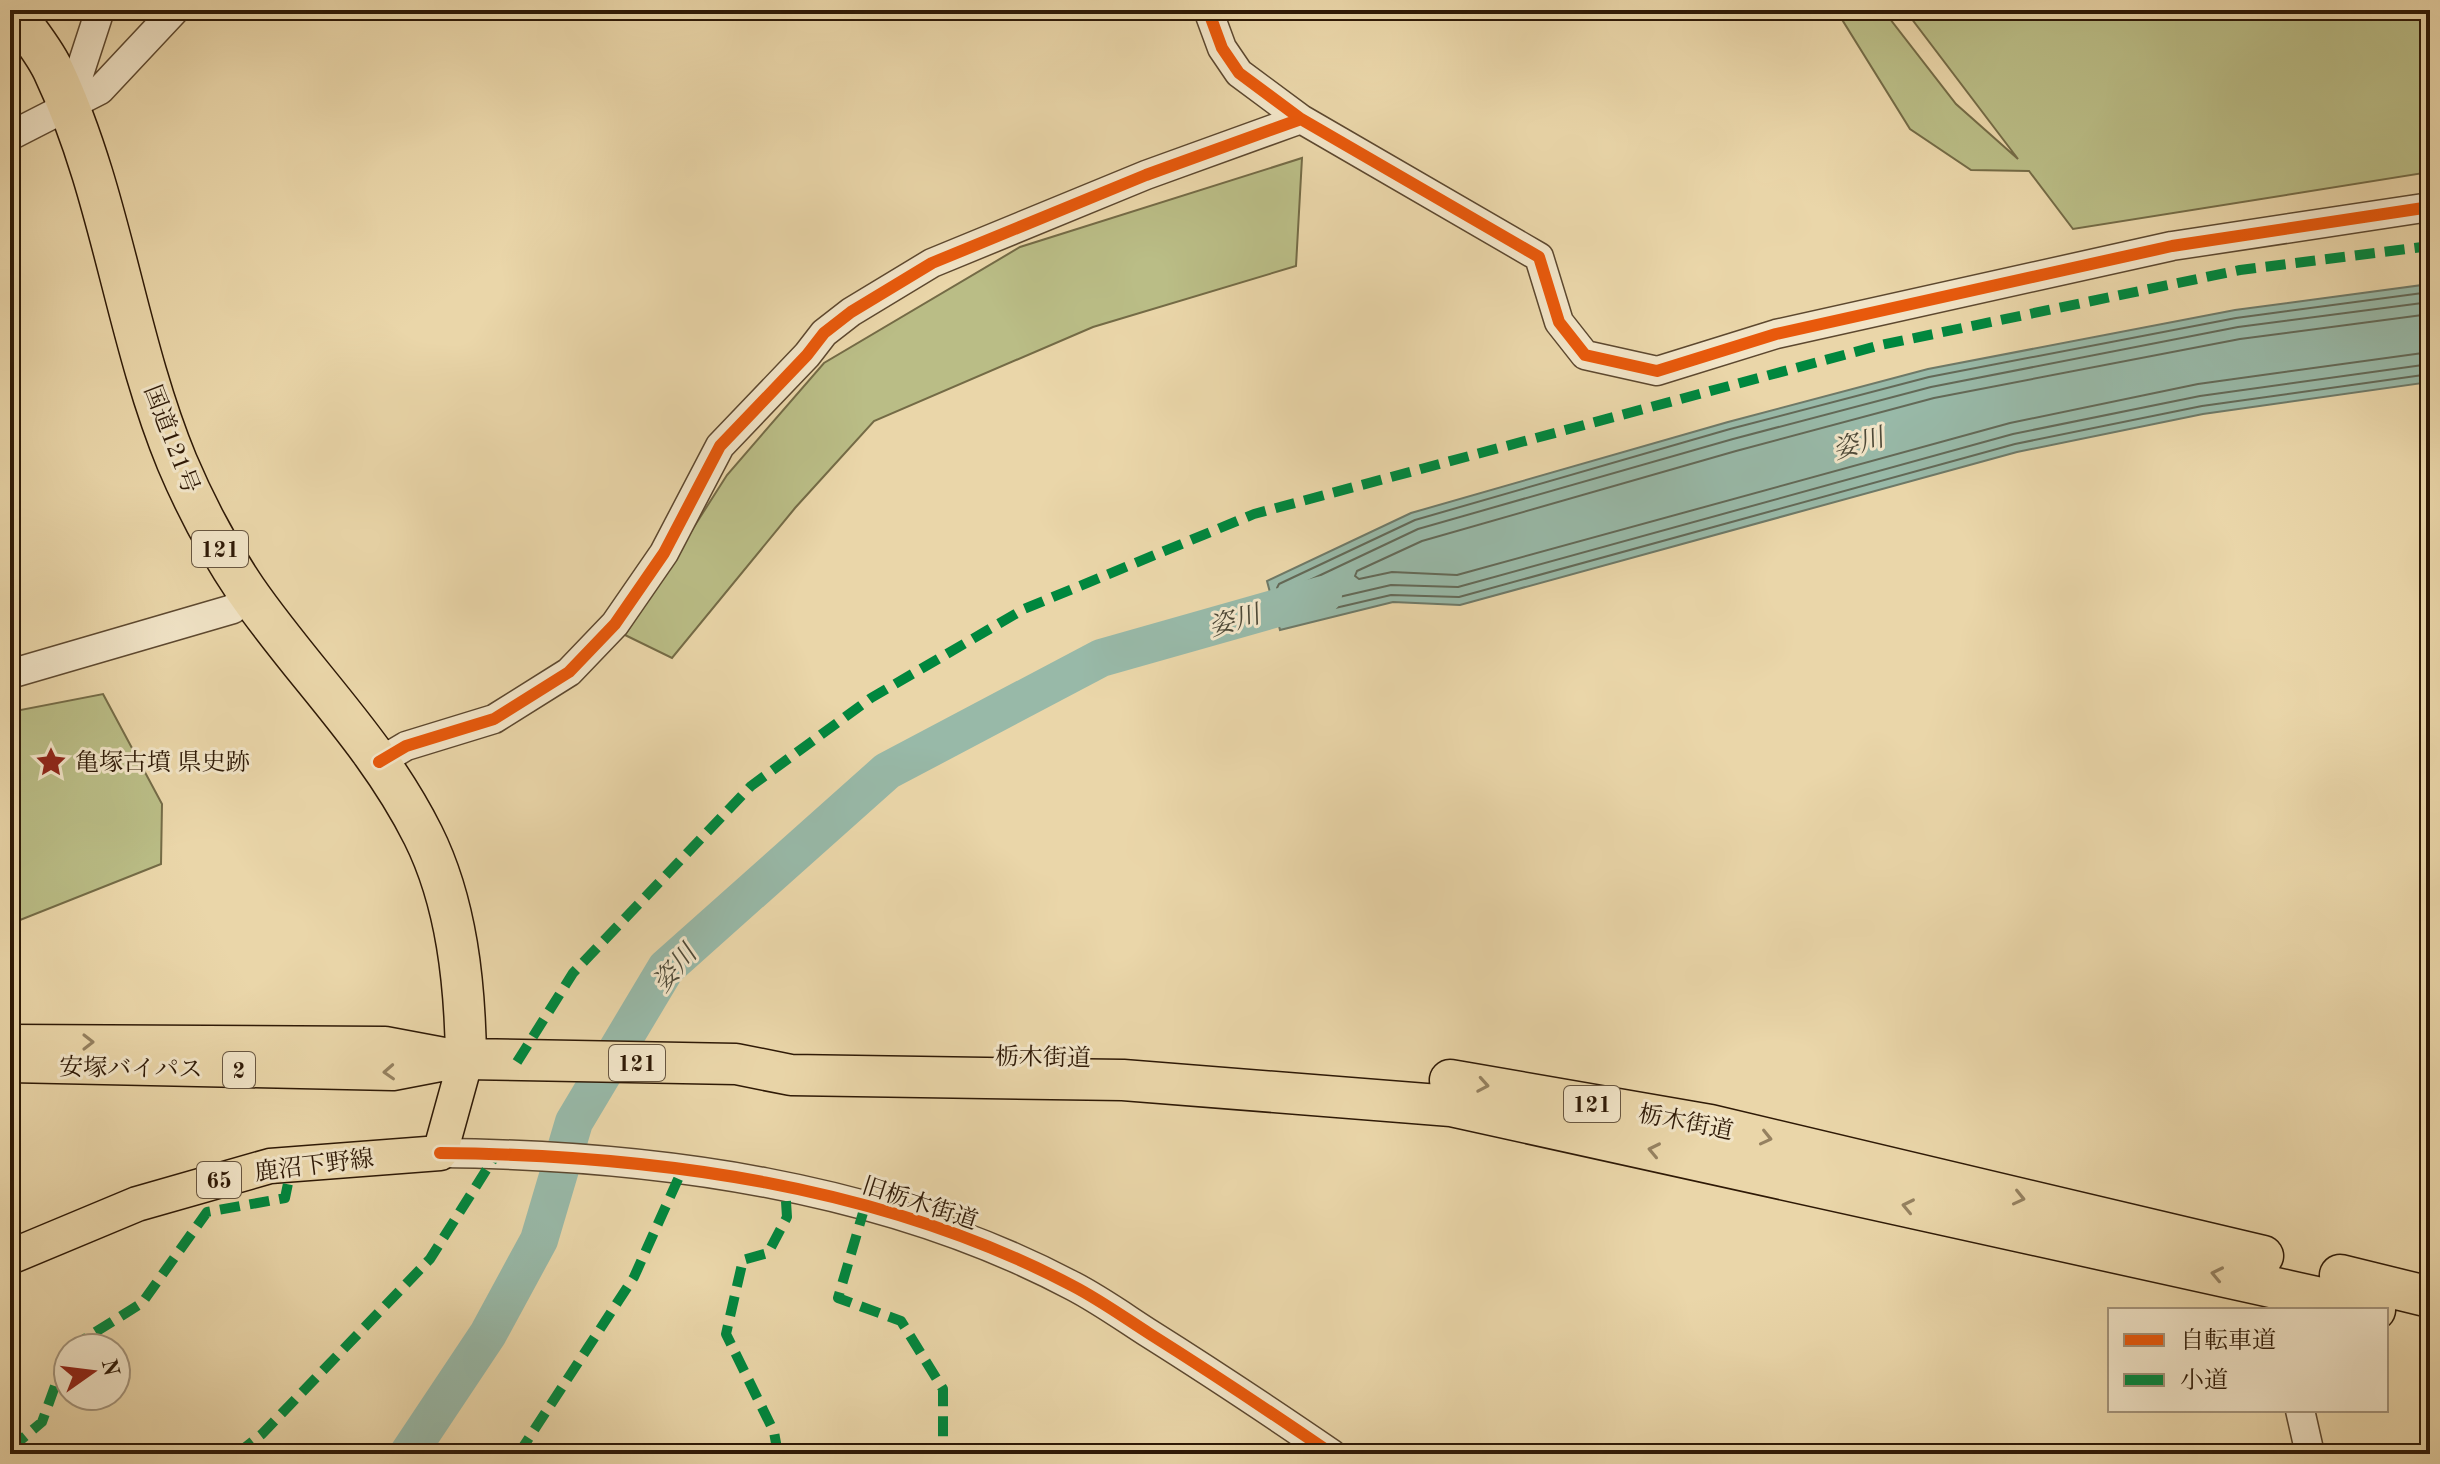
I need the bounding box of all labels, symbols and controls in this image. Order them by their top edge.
street label: 国道121号 [139,381,205,497]
water label: 姿川 [1829,423,1890,465]
road number: 121 [192,531,248,567]
water label: 姿川 [1205,600,1266,642]
place icon: 亀塚古墳 県史跡 [34,745,68,779]
place label: 亀塚古墳 県史跡 [75,749,250,776]
water label: 姿川 [647,938,704,997]
one-way arrow [82,1033,95,1051]
street label: 栃木街道 [995,1043,1091,1072]
road number: 121 [609,1045,665,1081]
road number: 2 [223,1052,255,1088]
street label: 安塚バイパス [59,1054,203,1083]
one-way arrow [382,1063,395,1080]
one-way arrow [1477,1076,1490,1093]
road number: 121 [1564,1086,1620,1122]
street label: 栃木街道 [1636,1100,1736,1145]
one-way arrow [1759,1129,1773,1146]
one-way arrow [1648,1142,1662,1159]
street label: 鹿沼下野線 [253,1145,375,1186]
road number: 65 [197,1162,241,1198]
street label: 旧栃木街道 [859,1172,981,1235]
one-way arrow [2012,1189,2026,1206]
one-way arrow [1902,1198,1915,1215]
one-way arrow [2210,1266,2224,1283]
legend [2108,1308,2388,1412]
text: 自転車道 [2180,1327,2276,1354]
north arrow [52,1332,132,1412]
text: N [97,1357,122,1379]
text: 小道 [2180,1367,2228,1394]

